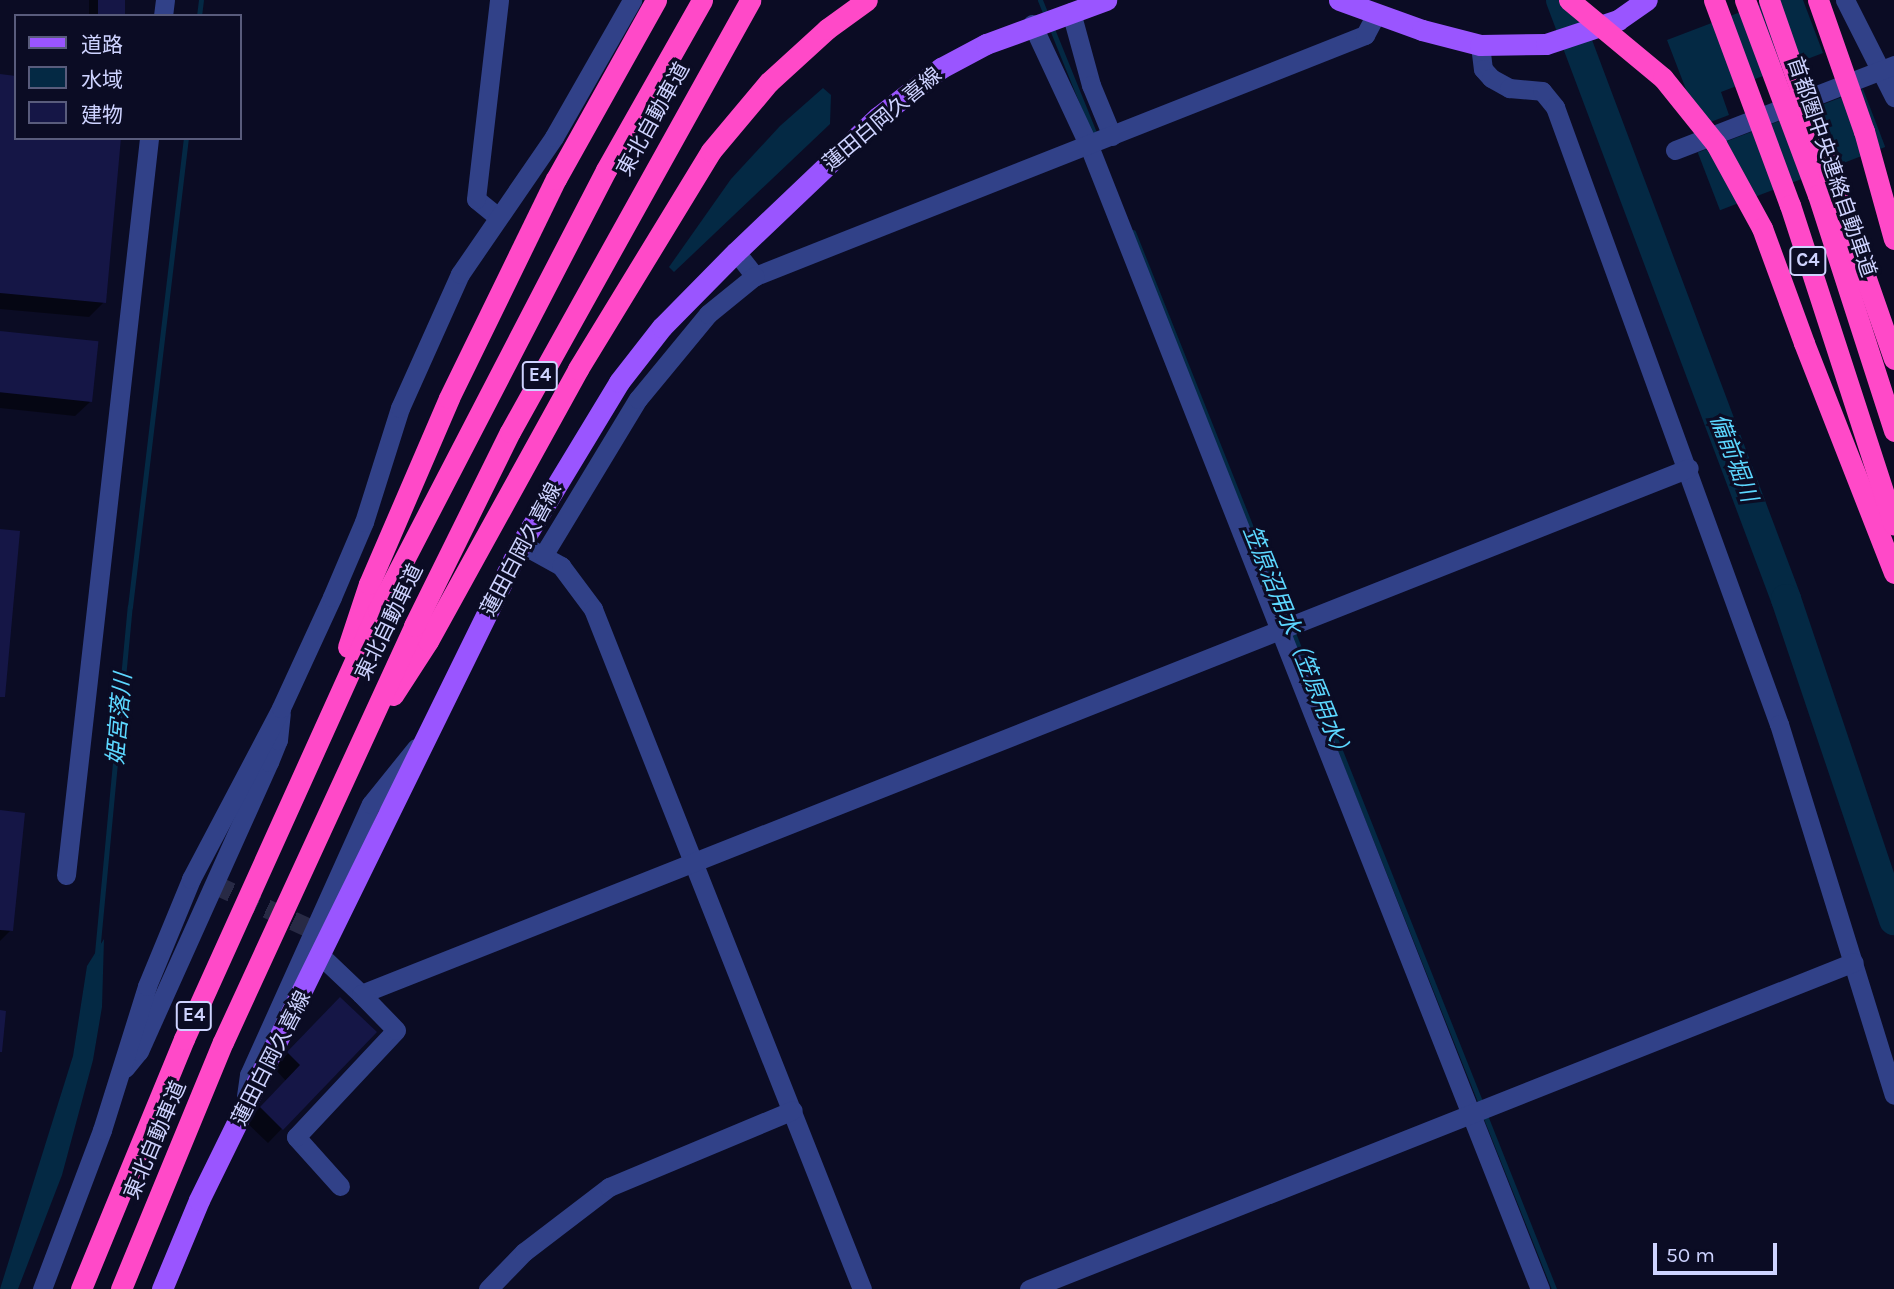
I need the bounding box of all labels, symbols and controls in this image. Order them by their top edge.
legend [14,14,242,140]
text: 道路 [81,33,123,57]
street label: 首都圏中央連絡自動車道 [1782,54,1882,280]
street label: 東北自動車道 [611,58,695,180]
street label: 蓮田白岡久喜線 [818,62,946,176]
text: 水域 [81,68,123,92]
text: 建物 [81,103,123,127]
road number: C4 [1789,246,1827,276]
road number: E4 [521,360,559,392]
water label: 備前堀川 [1704,410,1762,506]
street label: 蓮田白岡久喜線 [475,478,567,620]
water label: 笠原沼用水（笠原用水） [1237,522,1357,766]
street label: 東北自動車道 [350,560,428,684]
water label: 姫宮落川 [102,672,138,766]
street label: 蓮田白岡久喜線 [226,987,316,1129]
road number: E4 [175,1000,213,1032]
street label: 東北自動車道 [119,1077,191,1203]
scale bar [1656,1230,1780,1274]
text: 50 m [1666,1243,1715,1267]

